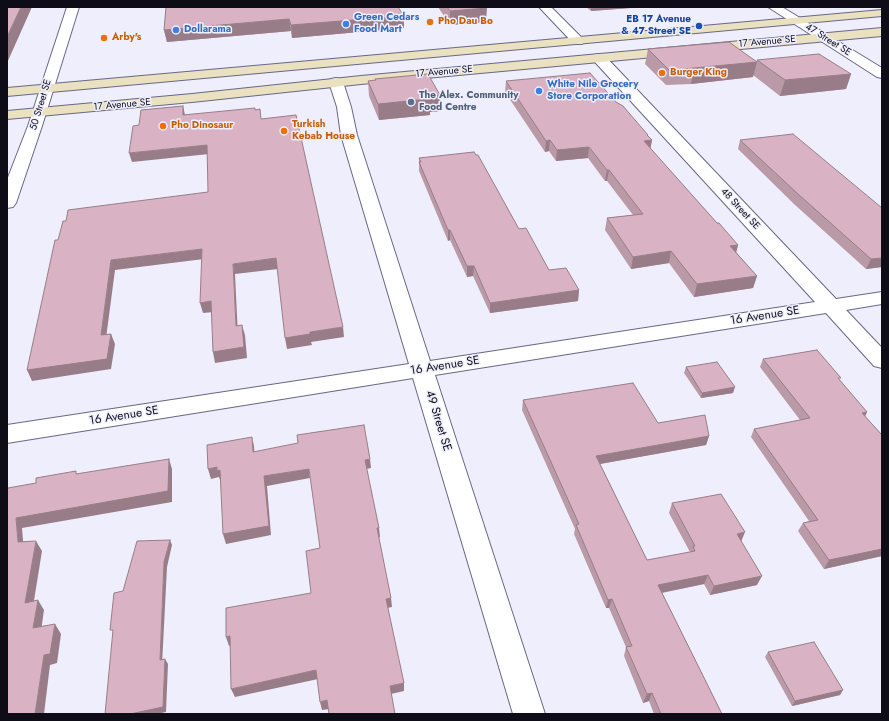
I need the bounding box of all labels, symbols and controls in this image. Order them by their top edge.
place label: Green Cedars Food Mart [354,12,419,36]
place label: EB 17 Avenue & 47 Street SE [621,14,691,38]
place label: Pho Dau Bo [438,16,493,28]
marker: Pho Dau Bo [425,17,435,27]
marker: Green Cedars Food Mart [341,19,351,29]
marker: EB 17 Avenue & 47 Street SE [694,21,704,31]
street label: 47 Street SE [803,21,853,59]
place label: Dollarama [184,24,231,36]
marker: Dollarama [171,25,181,35]
place label: Arby's [112,32,141,44]
marker: Arby's [99,33,109,43]
street label: 17 Avenue SE [738,34,796,50]
street label: 17 Avenue SE [415,64,473,80]
place label: Burger King [670,67,727,79]
marker: Burger King [657,68,667,78]
street label: 50 Street SE [28,78,54,132]
place label: White Nile Grocery Store Corporation [547,79,638,102]
marker: White Nile Grocery Store Corporation [534,86,544,96]
place label: The Alex. Community Food Centre [419,90,518,114]
street label: 17 Avenue SE [93,97,151,113]
marker: The Alex. Community Food Centre [406,97,416,107]
place label: Turkish Kebab House [292,119,355,142]
place label: Pho Dinosaur [171,120,233,132]
marker: Pho Dinosaur [158,121,168,131]
marker: Turkish Kebab House [279,126,289,136]
street label: 48 Street SE [718,186,762,232]
street label: 16 Avenue SE [729,303,801,329]
street label: 16 Avenue SE [409,353,481,379]
street label: 49 Street SE [422,389,454,453]
street label: 16 Avenue SE [88,403,160,429]

